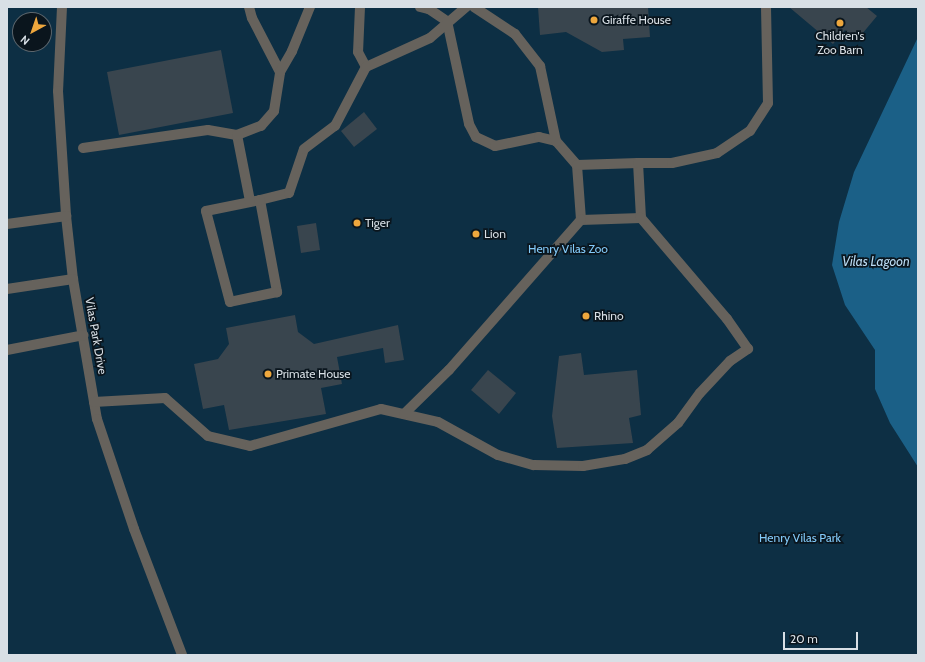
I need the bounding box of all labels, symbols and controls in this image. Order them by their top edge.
north arrow [12,12,52,52]
place label: Giraffe House [602,13,671,27]
marker: Giraffe House [589,15,599,25]
marker: Children's Zoo Barn [835,18,845,28]
place label: Children's Zoo Barn [815,29,865,57]
text: N [17,33,32,48]
place label: Tiger [365,216,390,230]
marker: Tiger [352,218,362,228]
place label: Lion [484,227,506,241]
marker: Lion [471,229,481,239]
park label: Henry Vilas Zoo [528,242,608,256]
water label: Vilas Lagoon [842,253,910,269]
street label: Vilas Park Drive [82,296,110,376]
place label: Rhino [594,309,624,323]
marker: Rhino [581,311,591,321]
place label: Primate House [276,367,350,381]
marker: Primate House [263,369,273,379]
park label: Henry Vilas Park [759,531,841,545]
scale bar [785,624,860,650]
text: 20 m [790,631,818,646]

